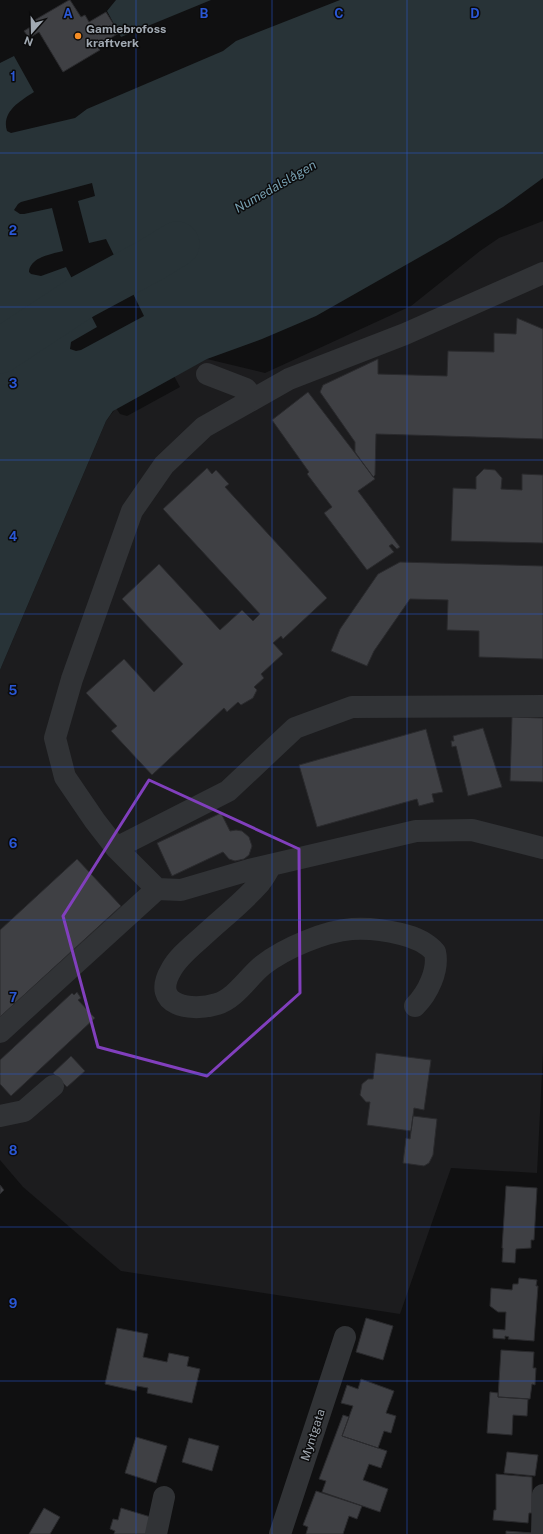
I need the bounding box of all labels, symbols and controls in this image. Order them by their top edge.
text: A [63,6,73,21]
text: B [200,6,209,21]
text: C [334,6,344,21]
text: D [470,6,480,21]
north arrow [12,12,52,52]
place label: Gamlebrofoss kraftverk [86,22,166,50]
marker: Gamlebrofoss kraftverk [73,31,83,41]
text: N [22,34,35,49]
text: 1 [10,69,16,84]
water label: Numedalslågen [232,157,319,216]
text: 2 [9,223,17,238]
text: 3 [9,376,18,391]
text: 4 [9,529,18,544]
text: 5 [9,683,18,698]
text: 6 [9,836,18,851]
text: 7 [9,990,17,1005]
text: 8 [9,1143,18,1158]
text: 9 [9,1296,17,1311]
street label: Myntgata [298,1407,328,1463]

